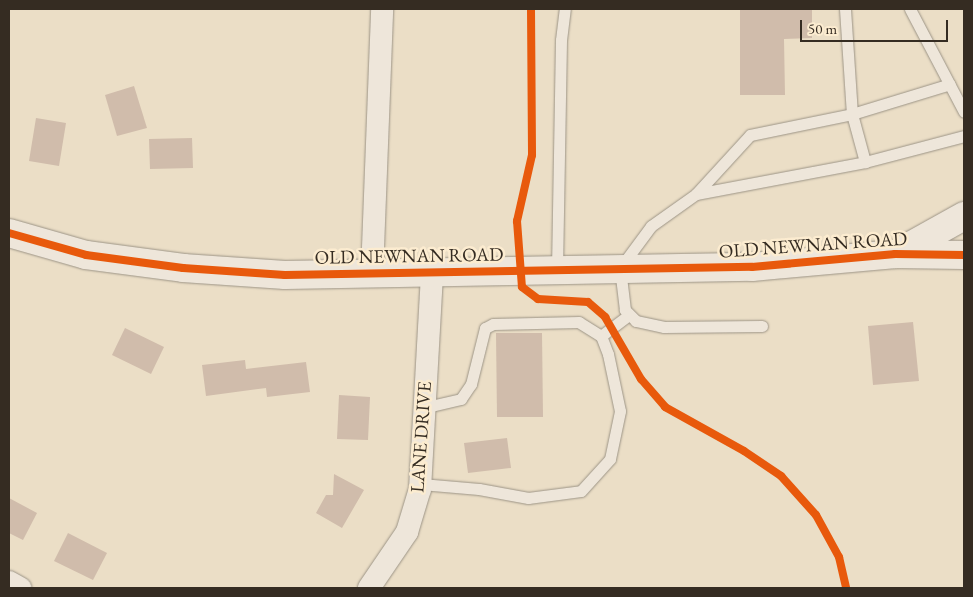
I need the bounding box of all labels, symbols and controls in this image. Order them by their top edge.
scale bar [803,10,950,42]
text: 50 m [808,19,837,38]
street label: OLD NEWNAN ROAD [718,227,908,263]
street label: OLD NEWNAN ROAD [314,243,504,269]
street label: LANE DRIVE [406,381,436,493]

